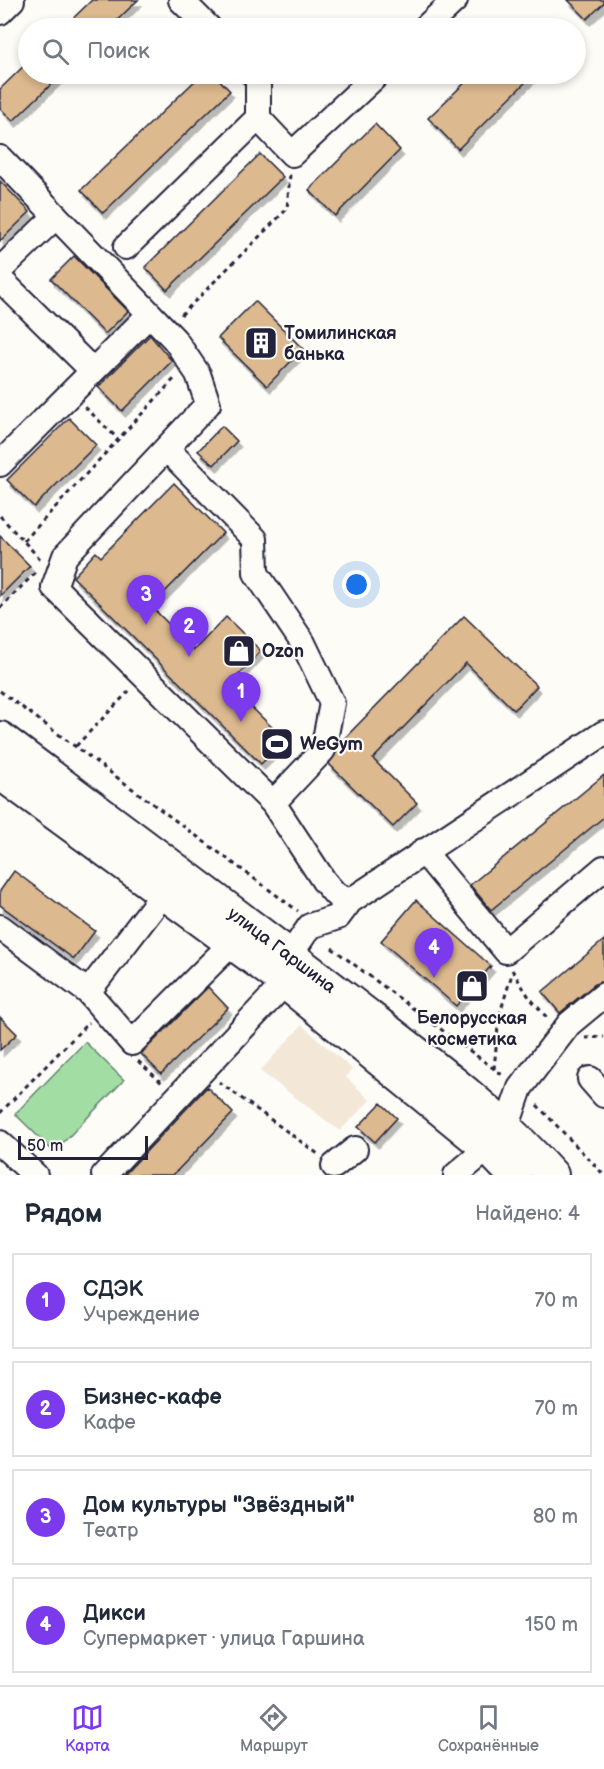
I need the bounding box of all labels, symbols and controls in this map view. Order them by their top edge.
search box [18,18,586,84]
icon: search [39,35,72,68]
text: Поиск [87,38,150,65]
place label: Томилинская банька [284,323,397,365]
building icon: Томилинская банька [243,325,279,361]
your location [342,570,371,599]
pin: 3 [126,576,166,625]
pin: 2 [170,608,208,657]
shop icon: Ozon [221,633,257,669]
place label: Ozon [262,641,304,662]
pin: 1 [222,672,260,722]
sports icon: WeGym [259,726,295,762]
place label: WeGym [300,734,363,755]
street label: улица Гаршина [223,903,340,998]
pin: 4 [414,928,454,978]
shop icon: Белорусская косметика [454,968,490,1004]
place label: Белорусская косметика [417,1008,527,1050]
scale bar [18,1133,148,1160]
text: 50 m [27,1137,63,1156]
text: Рядом [24,1199,102,1230]
text: Найдено: 4 [475,1202,580,1226]
text: СДЭК [83,1276,143,1303]
text: 1 [41,1289,50,1313]
text: 70 m [534,1289,578,1313]
text: Учреждение [83,1303,200,1327]
text: Бизнес-кафе [83,1384,222,1411]
text: 2 [40,1397,51,1421]
text: 70 m [534,1397,578,1421]
text: Кафе [83,1411,136,1435]
text: Дом культуры "Звёздный" [83,1492,355,1519]
text: 3 [40,1505,51,1529]
text: 80 m [533,1505,578,1529]
text: Театр [83,1519,138,1543]
text: Дикси [83,1600,146,1627]
text: 4 [40,1613,51,1637]
text: 150 m [525,1613,578,1637]
text: Супермаркет · улица Гаршина [83,1627,365,1651]
tab: Карта [65,1701,110,1756]
tab: Маршрут [240,1701,308,1756]
tab: Сохранённые [438,1701,539,1756]

